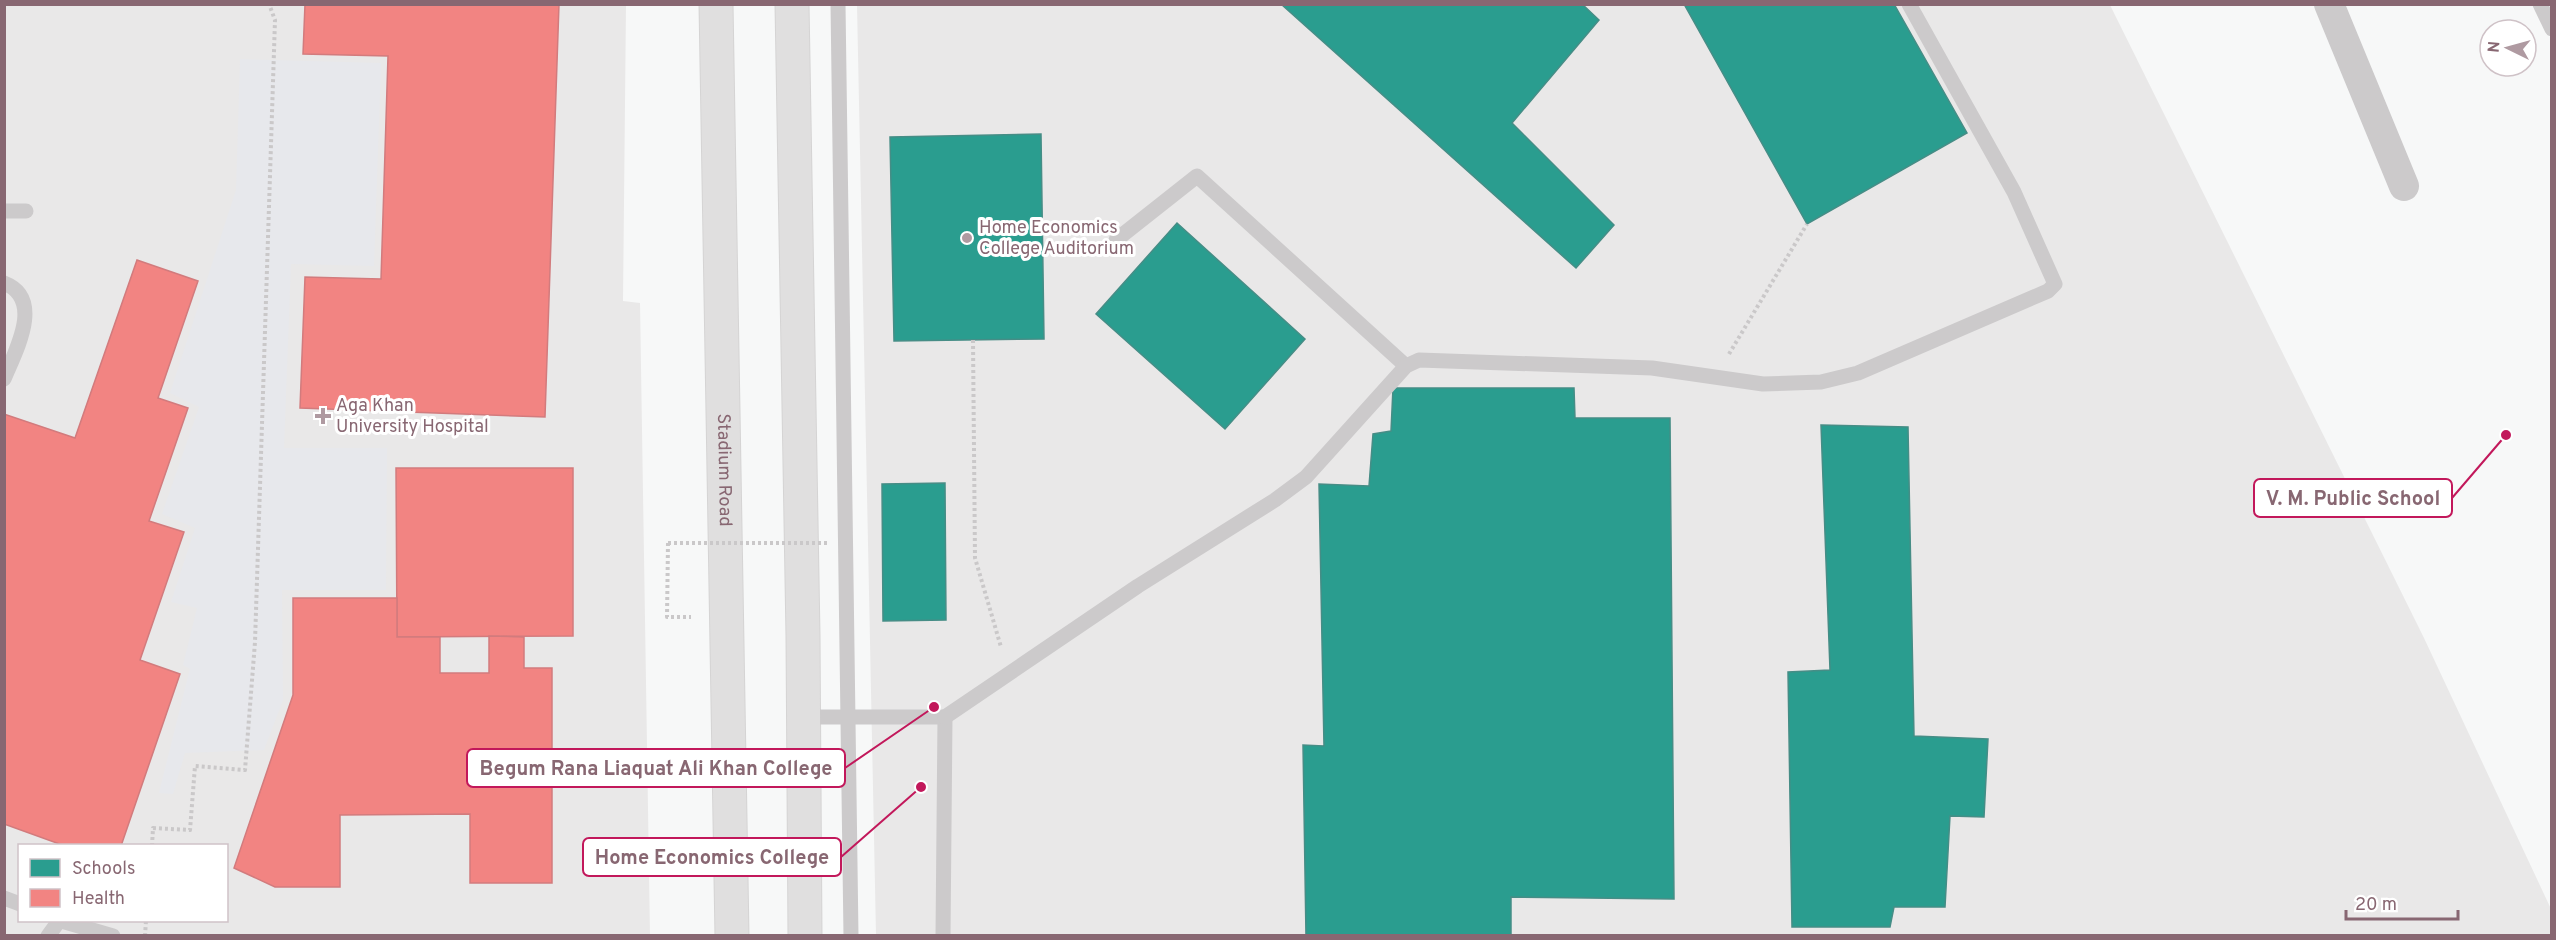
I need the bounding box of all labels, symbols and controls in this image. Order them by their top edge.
north arrow [2478,18,2538,78]
text: N [2485,40,2506,53]
place label: Home Economics College Auditorium [979,217,1134,261]
marker: Home Economics College Auditorium [960,231,974,245]
place label: Aga Khan University Hospital [336,395,489,439]
marker: Aga Khan University Hospital [314,407,332,425]
street label: Stadium Road [712,413,736,527]
callout: V. M. Public School [2254,479,2452,517]
text: V. M. Public School [2266,487,2440,513]
callout: Begum Rana Liaquat Ali Khan College [467,749,845,787]
text: Begum Rana Liaquat Ali Khan College [479,757,833,783]
callout: Home Economics College [583,838,841,876]
legend [18,844,228,922]
text: Home Economics College [595,846,829,872]
text: Schools [72,858,135,881]
scale bar [2346,883,2458,921]
text: Health [72,888,125,911]
text: 20 m [2355,894,2397,917]

